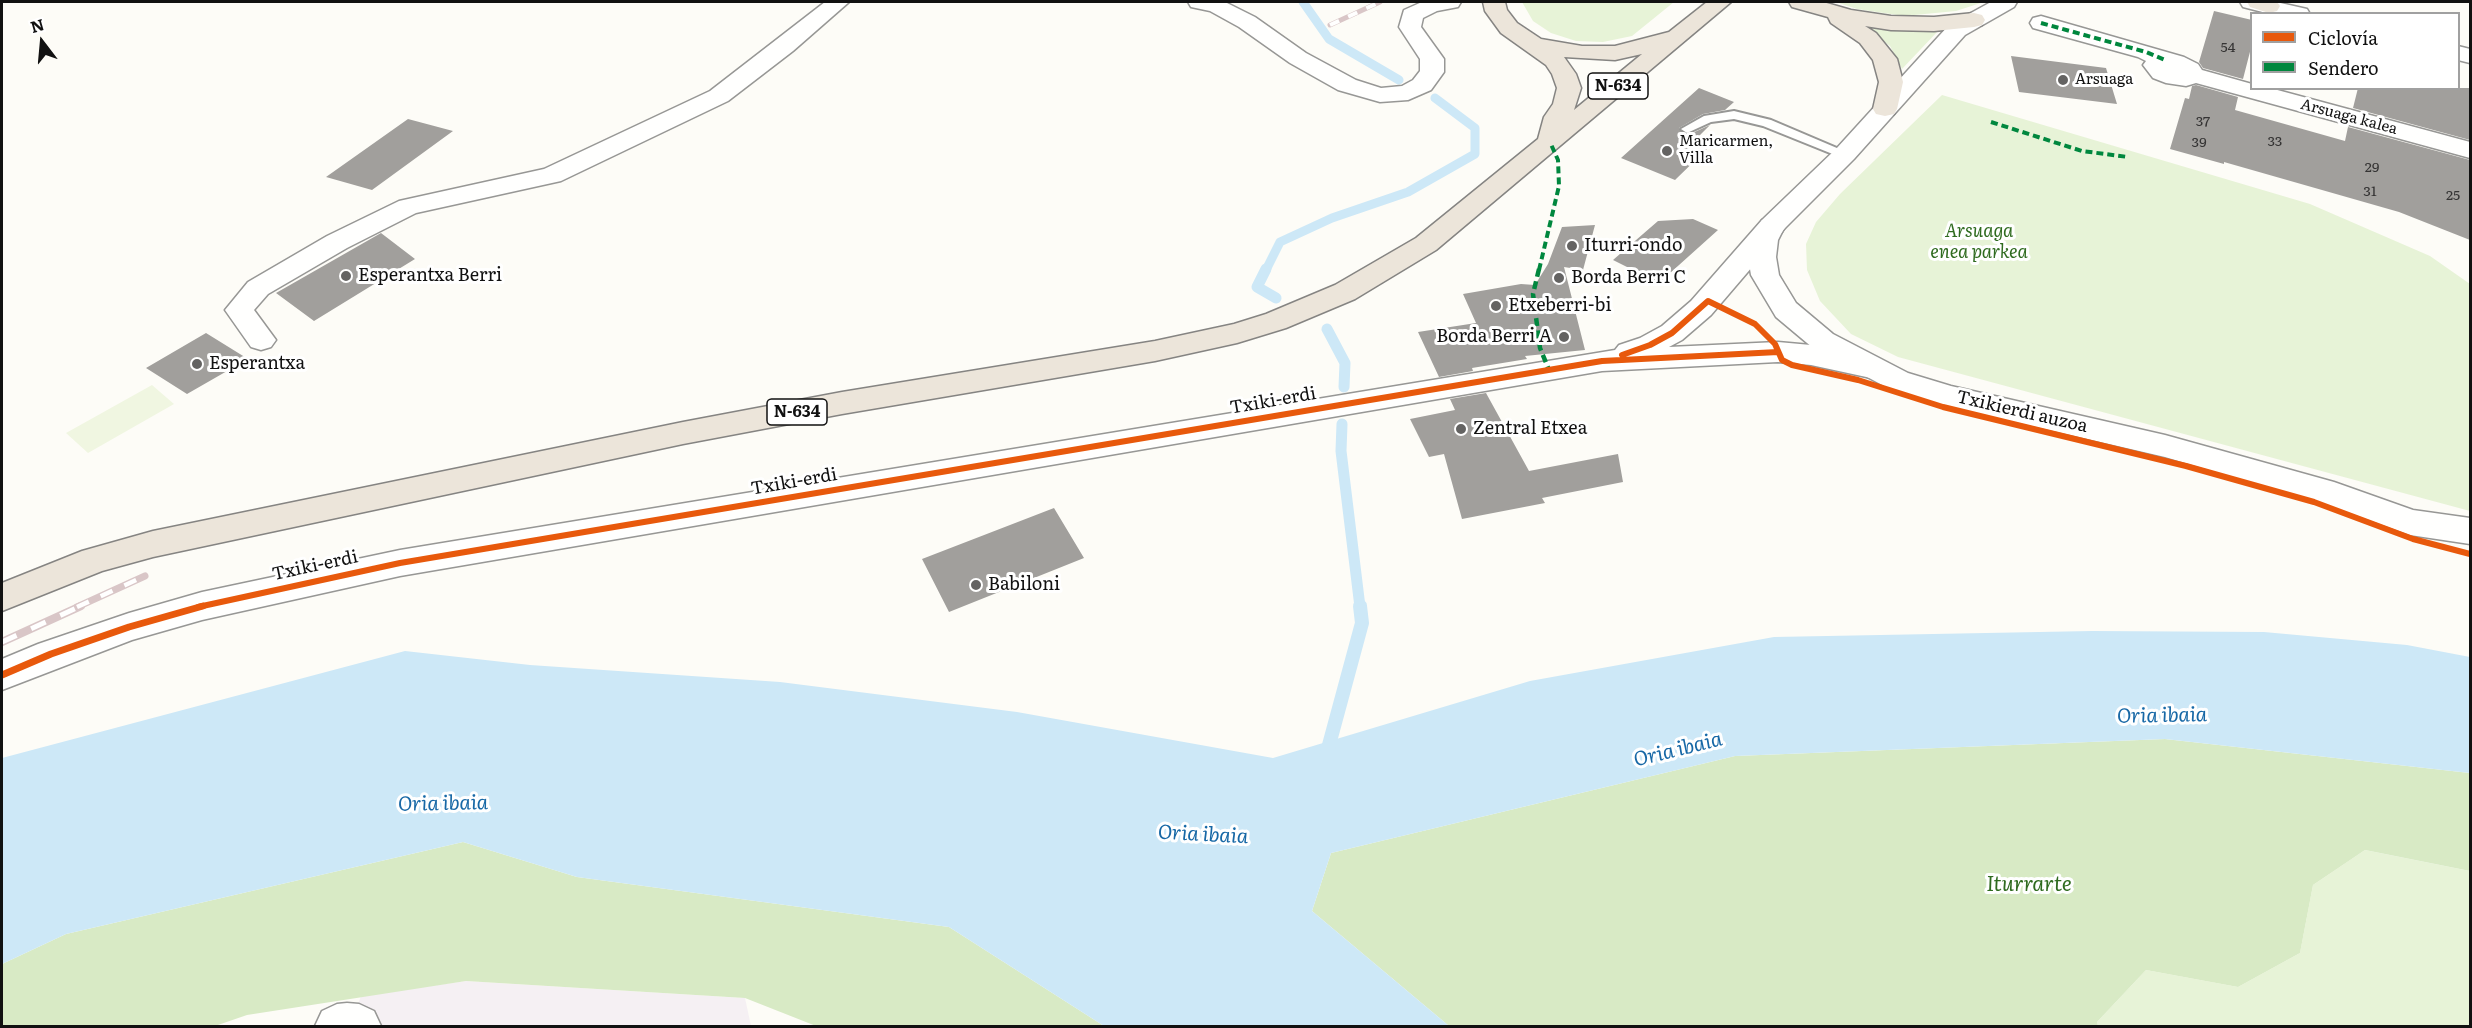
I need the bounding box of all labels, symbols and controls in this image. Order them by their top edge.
text: N [27,11,47,38]
north arrow [12,12,72,72]
legend [2250,12,2460,90]
text: Ciclovía [2308,24,2378,51]
house number: 54 [2221,40,2235,56]
text: Sendero [2308,54,2379,81]
place label: Arsuaga [2075,71,2133,89]
road number: N-634 [1588,73,1648,99]
marker: Arsuaga [2056,73,2070,87]
street label: Arsuaga kalea [2299,95,2399,139]
house number: 37 [2196,114,2210,130]
place label: Maricarmen, Villa [1679,133,1773,168]
house number: 33 [2268,134,2282,150]
house number: 39 [2192,135,2206,151]
marker: Maricarmen, Villa [1660,144,1674,158]
house number: 29 [2365,160,2379,176]
house number: 31 [2363,184,2377,200]
house number: 25 [2446,188,2460,204]
park label: Arsuaga enea parkea [1930,221,2028,264]
place label: Iturri-ondo [1584,235,1682,257]
marker: Iturri-ondo [1565,239,1579,253]
place label: Esperantxa Berri [358,265,502,287]
place label: Borda Berri C [1571,267,1686,289]
marker: Esperantxa Berri [339,269,353,283]
marker: Borda Berri C [1552,271,1566,285]
place label: Etxeberri-bi [1508,295,1611,317]
marker: Etxeberri-bi [1489,299,1503,313]
place label: Borda Berri A [1436,326,1552,348]
marker: Borda Berri A [1557,330,1571,344]
place label: Esperantxa [209,353,305,375]
marker: Esperantxa [190,357,204,371]
street label: Txiki-erdi [1228,383,1318,419]
street label: Txikierdi auzoa [1954,386,2090,438]
road number: N-634 [767,399,827,425]
place label: Zentral Etxea [1473,418,1587,440]
marker: Zentral Etxea [1454,422,1468,436]
street label: Txiki-erdi [749,464,839,500]
street label: Txiki-erdi [270,546,360,586]
place label: Babiloni [988,574,1060,596]
marker: Babiloni [969,578,983,592]
water label: Oria ibaia [2117,703,2207,729]
water label: Oria ibaia [1631,727,1725,773]
water label: Oria ibaia [398,791,488,817]
water label: Oria ibaia [1157,821,1249,849]
park label: Iturrarte [1986,872,2072,898]

